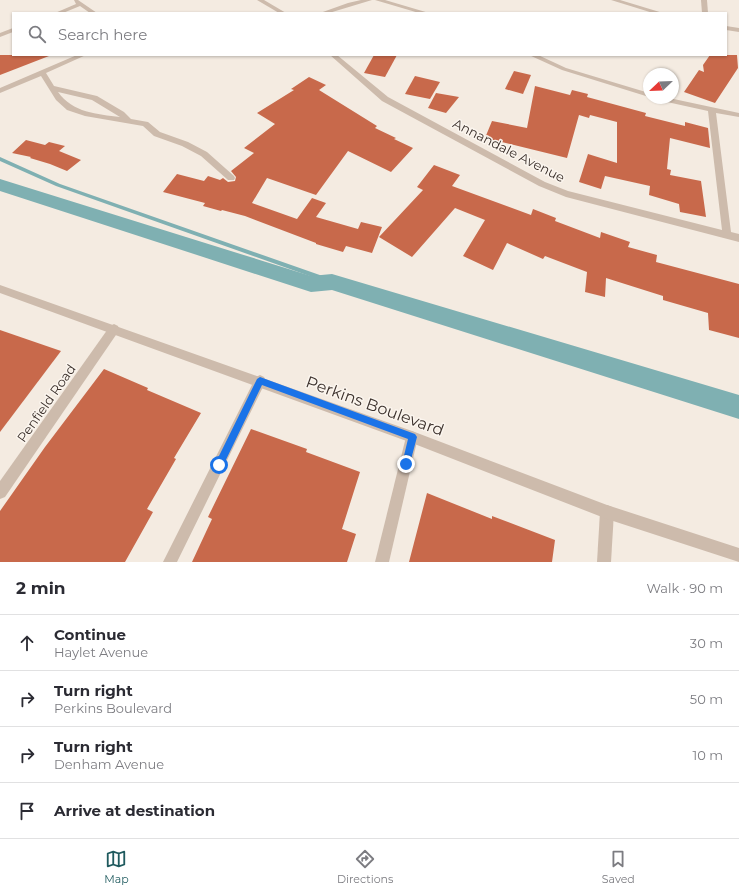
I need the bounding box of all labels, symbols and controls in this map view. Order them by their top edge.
search box [12,12,727,56]
icon: search [26,23,48,45]
text: Search here [58,25,147,44]
north arrow [643,68,679,104]
street label: Annandale Avenue [450,115,568,185]
street label: Penfield Road [13,361,79,445]
street label: Perkins Boulevard [303,372,447,440]
route end [397,455,415,473]
route start [210,456,228,474]
text: 2 min [16,578,66,598]
text: Walk · 90 m [647,580,723,596]
text: Continue [54,625,126,644]
icon: ahead [16,632,38,654]
text: 30 m [690,635,723,651]
text: Haylet Avenue [54,644,148,660]
text: Turn right [54,681,133,700]
icon: right [16,688,38,710]
text: 50 m [690,691,723,707]
text: Perkins Boulevard [54,700,172,716]
text: Turn right [54,737,133,756]
icon: right [16,744,38,766]
text: 10 m [693,747,723,763]
text: Denham Avenue [54,756,164,772]
icon: arrive [16,800,38,822]
text: Arrive at destination [54,801,215,820]
tab: Map [104,848,129,886]
tab: Directions [337,848,393,886]
tab: Saved [602,848,635,886]

